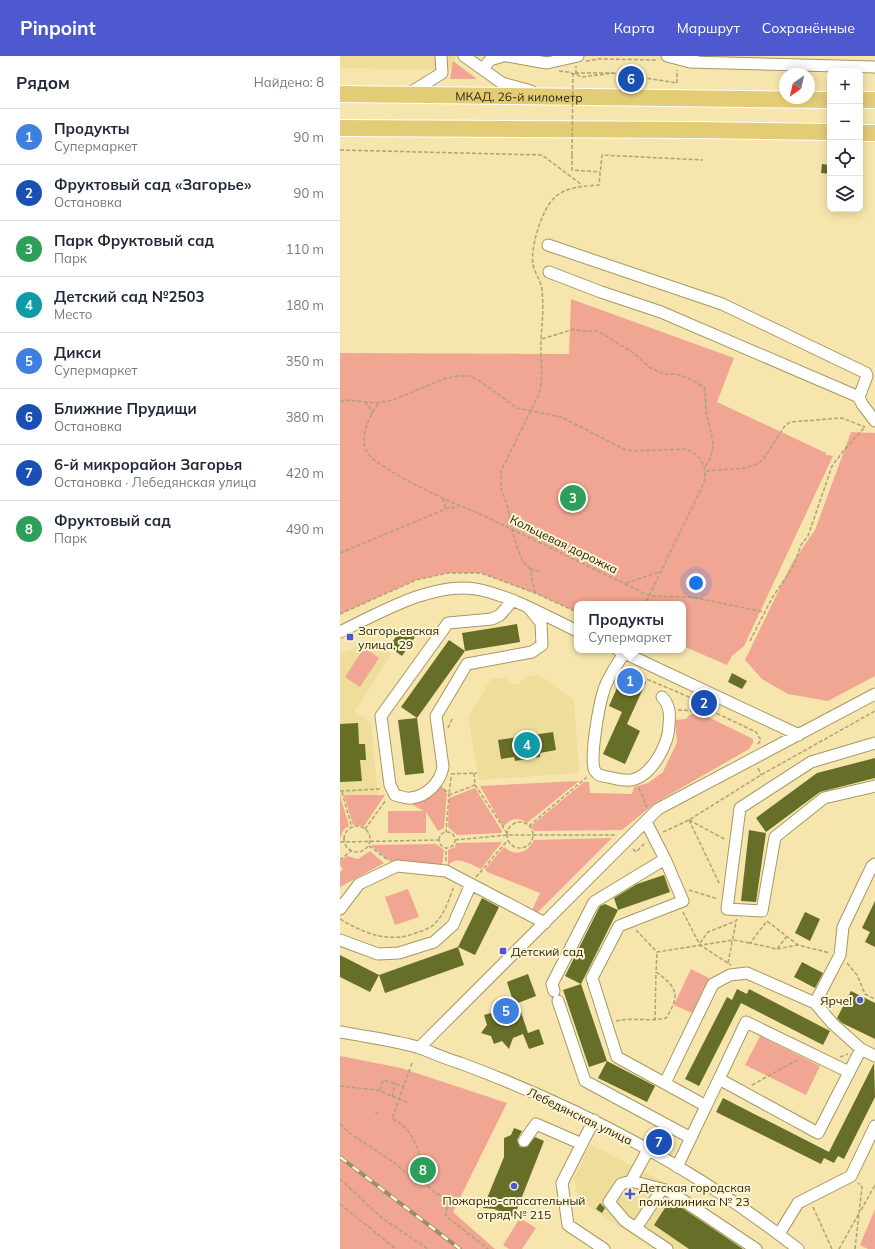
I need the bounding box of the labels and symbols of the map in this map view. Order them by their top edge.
pin: 6 [618,64,644,94]
north arrow [779,68,815,104]
street label: МКАД, 26-й километр [455,88,583,104]
pin: 3 [560,483,586,513]
street label: Кольцевая дорожка [508,511,620,577]
your location [686,573,706,593]
place label: Загорьевская улица, 29 [358,623,439,652]
marker: Загорьевская улица, 29 [345,632,355,642]
pin: 1 [617,666,643,696]
pin: 2 [691,688,717,718]
pin: 4 [514,730,540,760]
place label: Детский сад [511,944,583,959]
marker: Детский сад [498,946,508,956]
place label: Ярче! [820,993,852,1008]
marker: Ярче! [855,995,865,1005]
pin: 5 [493,996,519,1026]
street label: Лебедянская улица [525,1084,635,1148]
pin: 7 [646,1127,672,1157]
pin: 8 [410,1155,436,1185]
place label: Детская городская поликлиника № 23 [639,1180,751,1209]
marker: Пожарно-спасательный отряд № 215 [509,1181,519,1191]
marker: Детская городская поликлиника № 23 [624,1188,636,1200]
place label: Пожарно-спасательный отряд № 215 [443,1193,586,1222]

